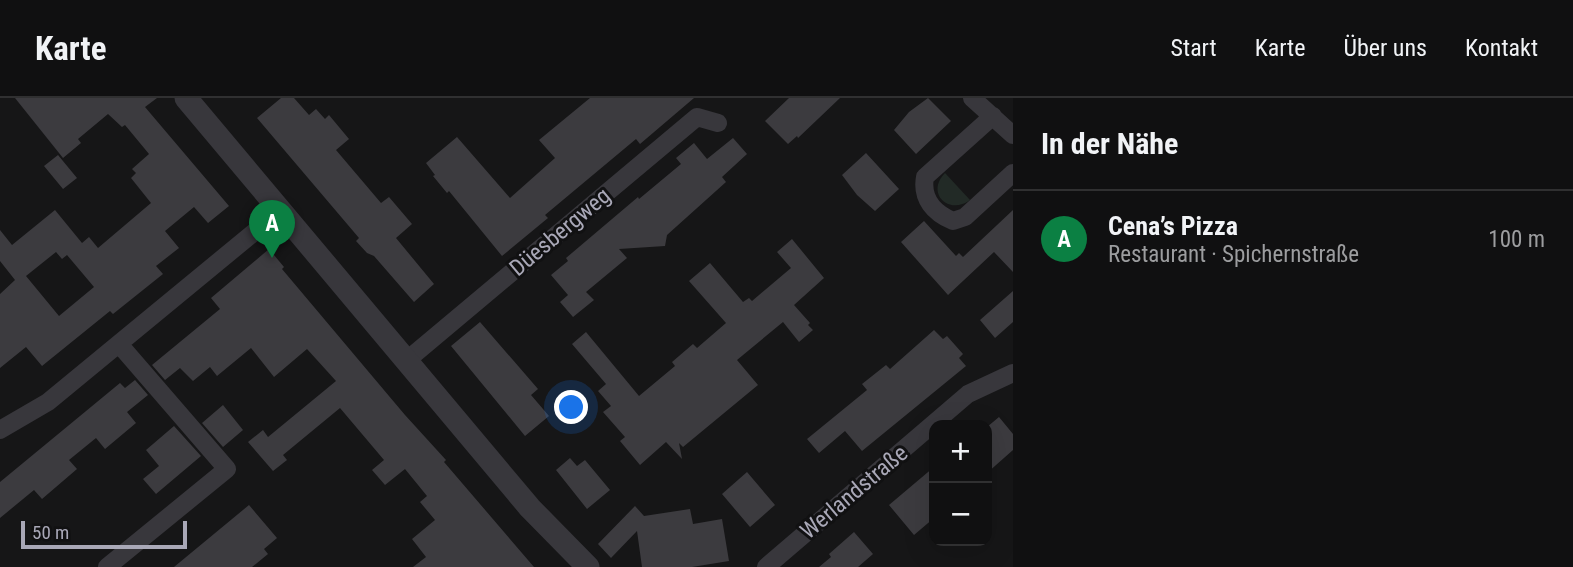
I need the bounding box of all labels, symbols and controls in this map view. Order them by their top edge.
text: Karte [35,29,106,68]
text: Start [1171,34,1217,62]
text: Karte [1255,34,1305,62]
text: Über uns [1343,34,1427,62]
text: Kontakt [1465,34,1538,62]
text: In der Nähe [1041,126,1178,161]
street label: Düesbergweg [504,182,616,282]
pin: A [249,200,295,258]
text: Cena’s Pizza [1108,211,1238,241]
text: A [1057,226,1071,253]
text: 100 m [1488,226,1545,253]
text: Restaurant · Spichernstraße [1108,241,1359,268]
your location [554,390,588,424]
map controls [929,420,992,546]
button: + [929,420,992,483]
street label: Werlandstraße [795,439,913,545]
button: − [929,483,992,546]
scale bar [21,518,187,550]
text: 50 m [32,521,69,544]

